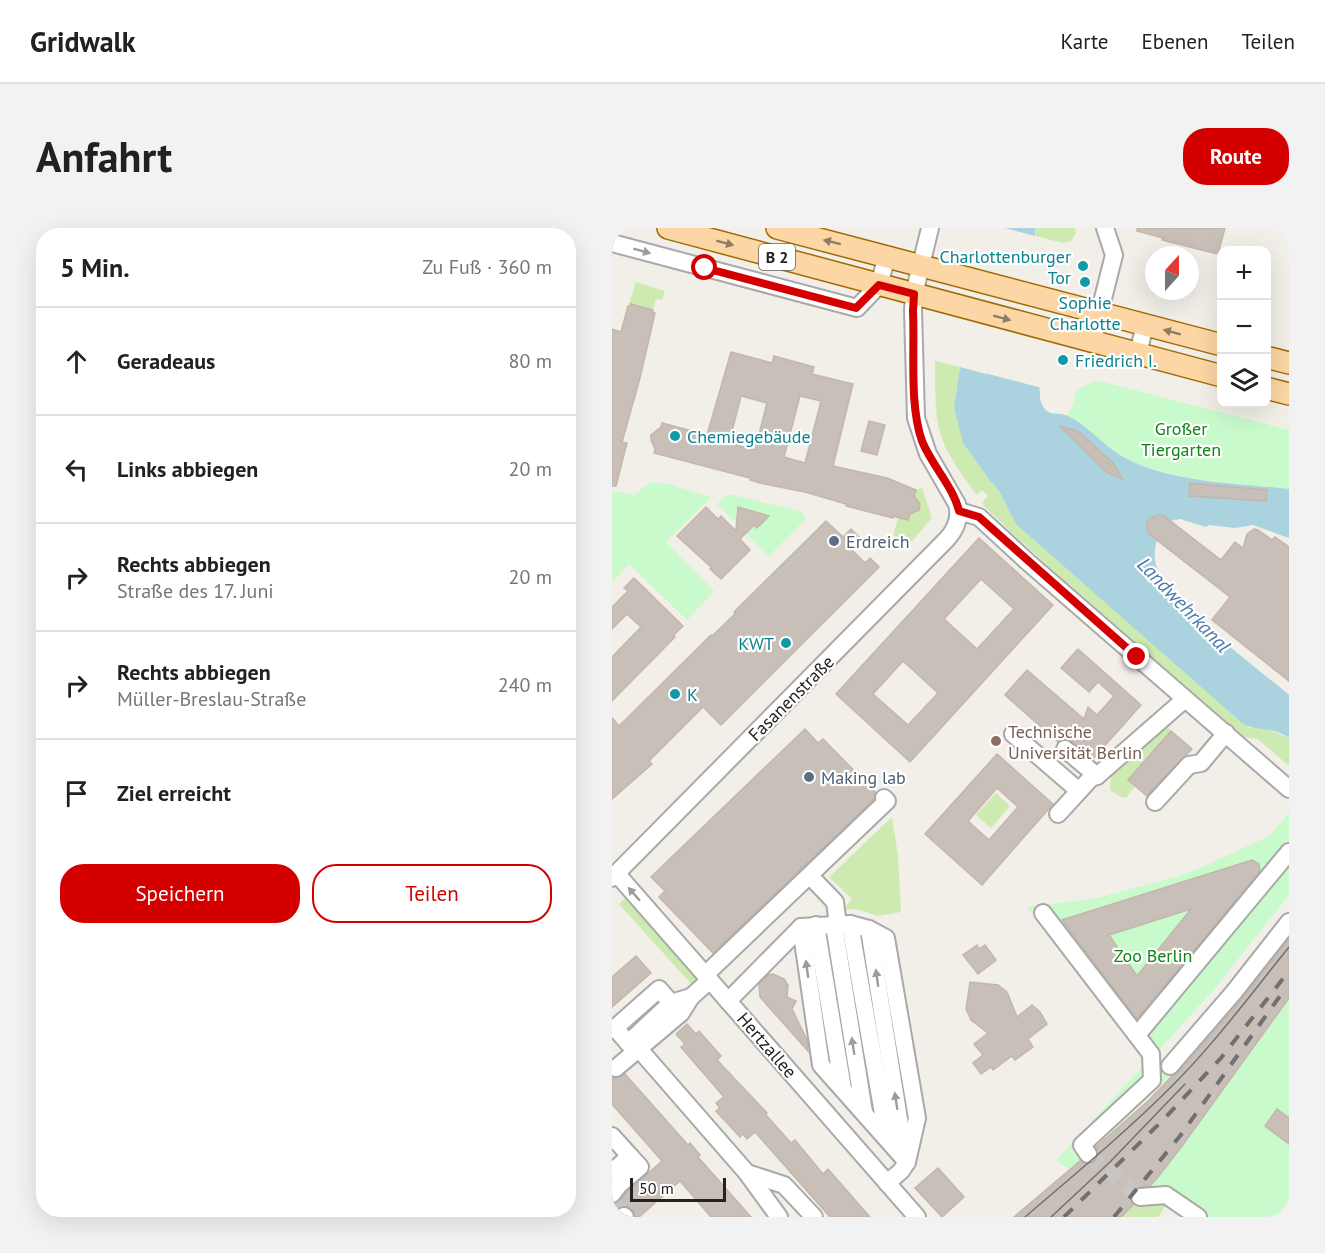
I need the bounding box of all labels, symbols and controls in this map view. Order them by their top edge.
text: Gridwalk [30,23,136,60]
text: Karte [1061,28,1109,55]
text: Ebenen [1142,28,1208,55]
text: Teilen [1241,28,1295,55]
button: Route [1183,128,1289,185]
text: Anfahrt [36,129,172,184]
one-way arrow [823,237,841,246]
one-way arrow [716,239,734,248]
road number: B 2 [759,244,795,270]
place label: Charlottenburger Tor [939,245,1071,289]
north arrow [1145,246,1199,300]
map controls [1217,246,1271,408]
button: + [1217,246,1271,300]
one-way arrow [633,247,651,256]
text: 5 Min. [60,251,130,284]
text: Zu Fuß · 360 m [422,254,552,280]
route start [691,254,717,280]
marker: Charlottenburger Tor [1076,259,1090,273]
marker: Sophie Charlotte [1078,275,1092,289]
place label: Sophie Charlotte [1049,291,1121,335]
button: − [1217,300,1271,354]
one-way arrow [993,314,1011,323]
one-way arrow [1163,326,1182,336]
icon: ahead [60,345,93,378]
text: Geradeaus [117,347,215,375]
text: 80 m [509,348,552,374]
place label: Friedrich I. [1075,349,1157,372]
marker: Friedrich I. [1056,353,1070,367]
button: layers [1217,354,1271,408]
park label: Großer Tiergarten [1141,417,1221,461]
place label: Chemiegebäude [687,425,811,448]
marker: Chemiegebäude [668,429,682,443]
icon: left [60,453,93,486]
text: Links abbiegen [117,455,258,483]
text: 20 m [509,456,552,482]
place label: Erdreich [846,530,910,553]
marker: Erdreich [827,534,841,548]
text: Rechts abbiegen [117,550,271,578]
water label: Landwehrkanal [1132,552,1237,659]
icon: right [60,561,93,594]
text: 20 m [509,564,552,590]
text: Straße des 17. Juni [117,578,274,604]
place label: KWT [738,632,774,655]
marker: KWT [779,636,793,650]
route end [1123,643,1149,669]
street label: Fasanenstraße [743,650,839,746]
text: Rechts abbiegen [117,658,271,686]
icon: right [60,669,93,702]
text: 240 m [498,672,552,698]
place label: K [687,683,698,706]
text: Müller-Breslau-Straße [117,686,306,712]
marker: K [668,687,682,701]
place label: Technische Universität Berlin [1008,720,1142,764]
marker: Technische Universität Berlin [989,734,1003,748]
place label: Making lab [821,766,906,789]
marker: Making lab [802,770,816,784]
icon: arrive [60,777,93,810]
text: Ziel erreicht [117,779,231,807]
button: Speichern [60,864,300,923]
button: Teilen [312,864,552,923]
one-way arrow [628,887,641,902]
park label: Zoo Berlin [1114,944,1192,967]
one-way arrow [802,959,811,978]
one-way arrow [872,969,881,988]
street label: Hertzallee [732,1007,802,1083]
one-way arrow [849,1036,858,1055]
one-way arrow [891,1091,900,1110]
scale bar [630,1175,726,1202]
text: 50 m [639,1178,674,1198]

